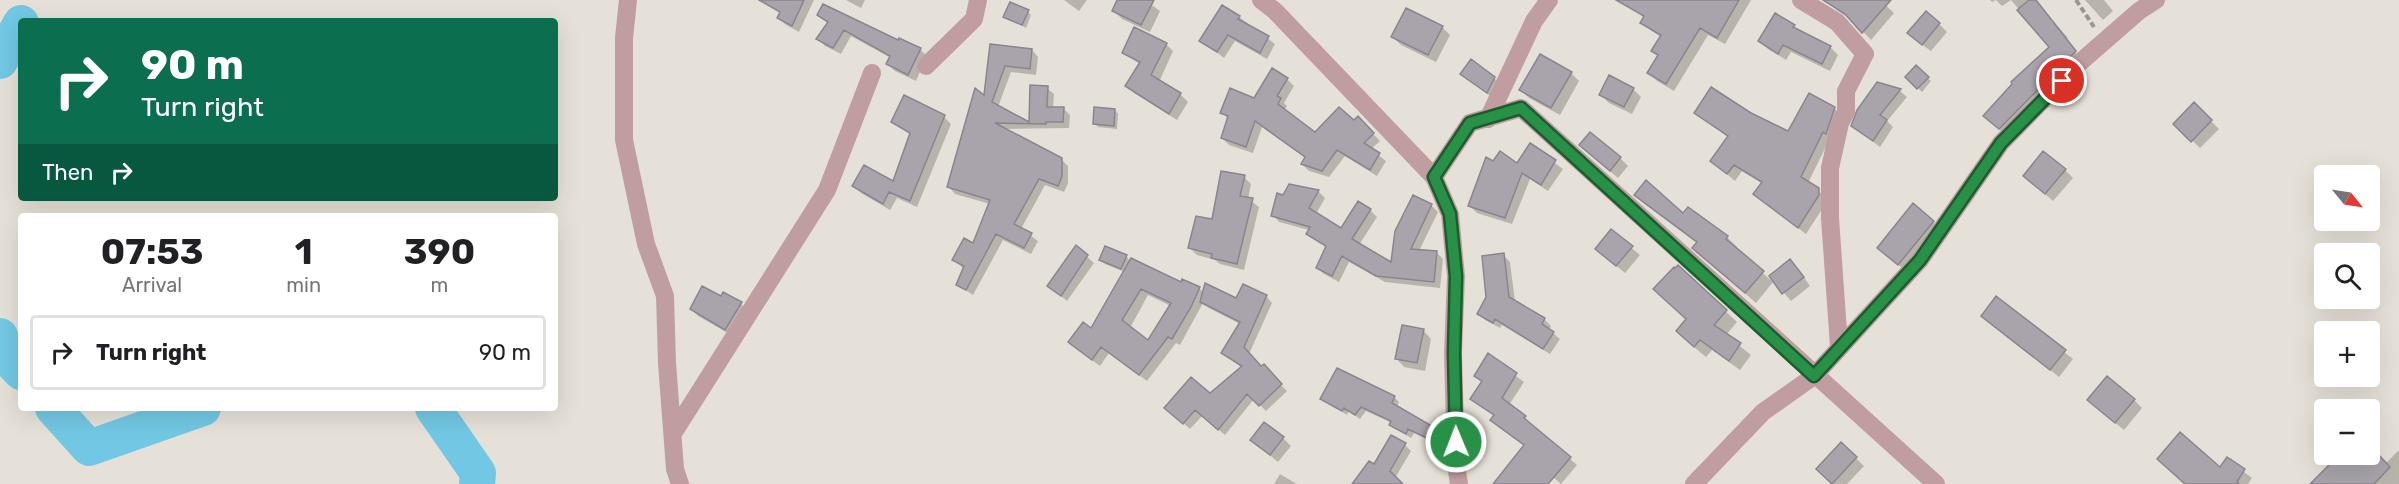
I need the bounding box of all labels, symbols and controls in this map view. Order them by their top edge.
text: 90 m [141,40,244,90]
icon: right [42,42,120,120]
pin [2036,55,2087,106]
icon: arrive [2045,64,2078,97]
text: Turn right [141,91,264,123]
icon: right [105,156,138,189]
text: Then [42,159,93,186]
north arrow [2314,165,2380,231]
map controls [2314,165,2380,465]
text: 07:53 [101,230,203,273]
text: 1 [295,230,313,273]
text: 390 [404,230,475,273]
button: search [2314,243,2380,309]
text: Arrival [122,273,182,297]
text: min [286,273,321,297]
text: m [431,273,448,297]
button: + [2314,321,2380,387]
icon: right [45,336,78,369]
text: Turn right [96,339,206,366]
text: 90 m [479,339,531,366]
button: − [2314,399,2380,465]
position arrow [1424,410,1488,474]

